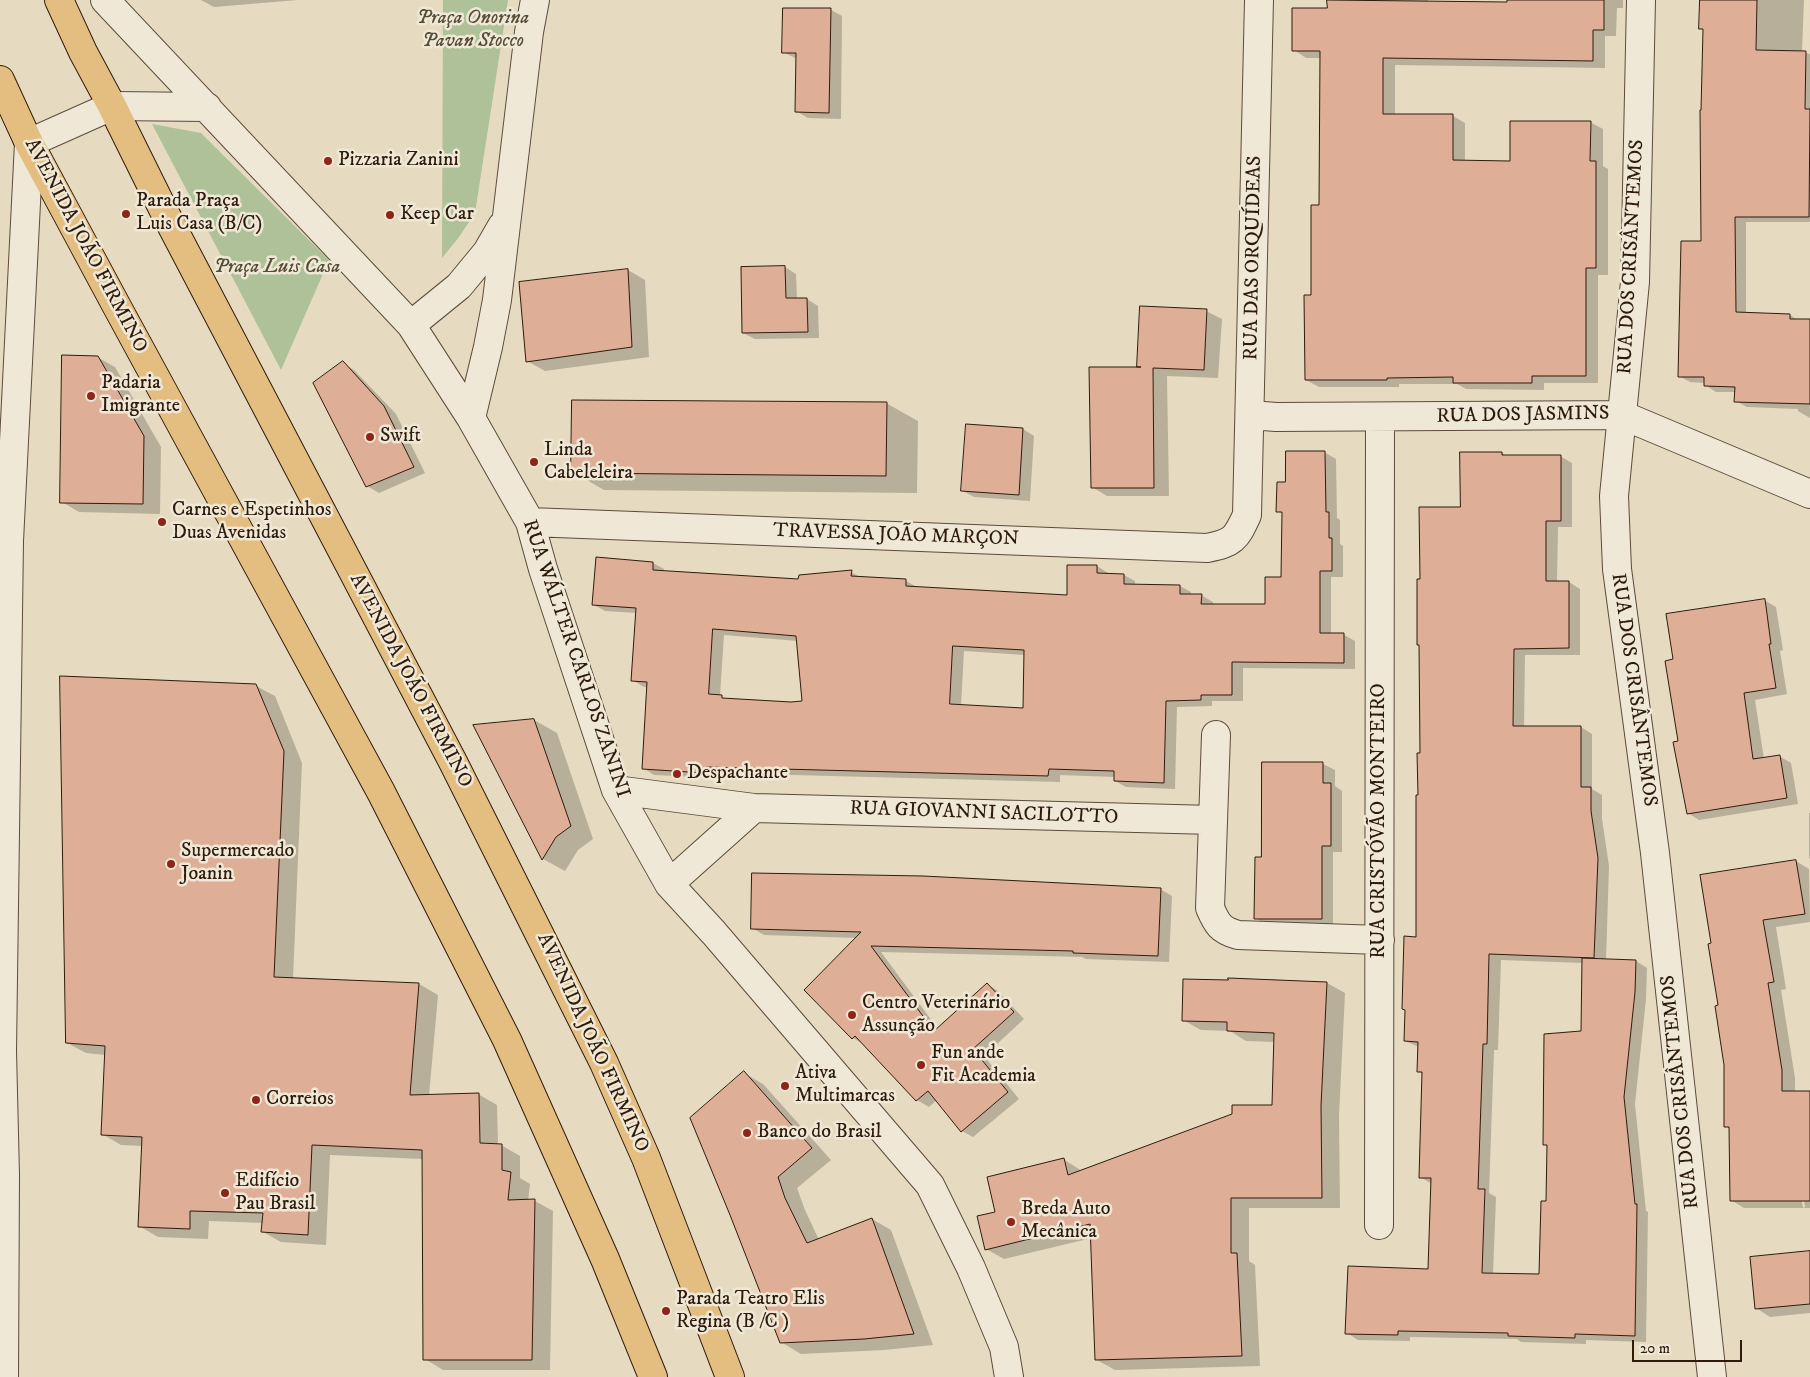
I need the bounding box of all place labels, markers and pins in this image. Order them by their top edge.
place label: Pizzaria Zanini [338,149,459,173]
marker: Pizzaria Zanini [322,155,334,167]
place label: Parada Praça Luis Casa (B/C) [136,190,262,237]
place label: Keep Car [400,203,474,227]
marker: Parada Praça Luis Casa (B/C) [120,208,132,220]
marker: Keep Car [384,209,396,221]
place label: Padaria Imigrante [101,372,180,419]
marker: Padaria Imigrante [85,390,97,402]
place label: Swift [380,425,421,449]
marker: Swift [364,431,376,443]
place label: Linda Cabeleleira [544,439,633,486]
marker: Linda Cabeleleira [528,456,540,468]
place label: Carnes e Espetinhos Duas Avenidas [172,499,331,546]
marker: Carnes e Espetinhos Duas Avenidas [156,516,168,528]
place label: Despachante [687,762,788,786]
marker: Despachante [671,768,683,780]
place label: Supermercado Joanin [181,840,294,887]
marker: Supermercado Joanin [165,858,177,870]
place label: Centro Veterinário Assunção [862,992,1010,1039]
marker: Centro Veterinário Assunção [846,1009,858,1021]
place label: Fun ande Fit Academia [931,1042,1036,1089]
marker: Fun ande Fit Academia [915,1059,927,1071]
place label: Ativa Multimarcas [795,1062,895,1109]
marker: Ativa Multimarcas [779,1080,791,1092]
place label: Correios [266,1088,334,1112]
marker: Correios [250,1094,262,1106]
place label: Banco do Brasil [757,1121,881,1145]
marker: Banco do Brasil [741,1127,753,1139]
place label: Edifício Pau Brasil [235,1170,315,1217]
marker: Edifício Pau Brasil [219,1187,231,1199]
place label: Breda Auto Mecânica [1021,1198,1111,1245]
marker: Breda Auto Mecânica [1005,1216,1017,1228]
place label: Parada Teatro Elis Regina (B /C ) [676,1288,825,1335]
marker: Parada Teatro Elis Regina (B /C ) [660,1305,672,1317]

